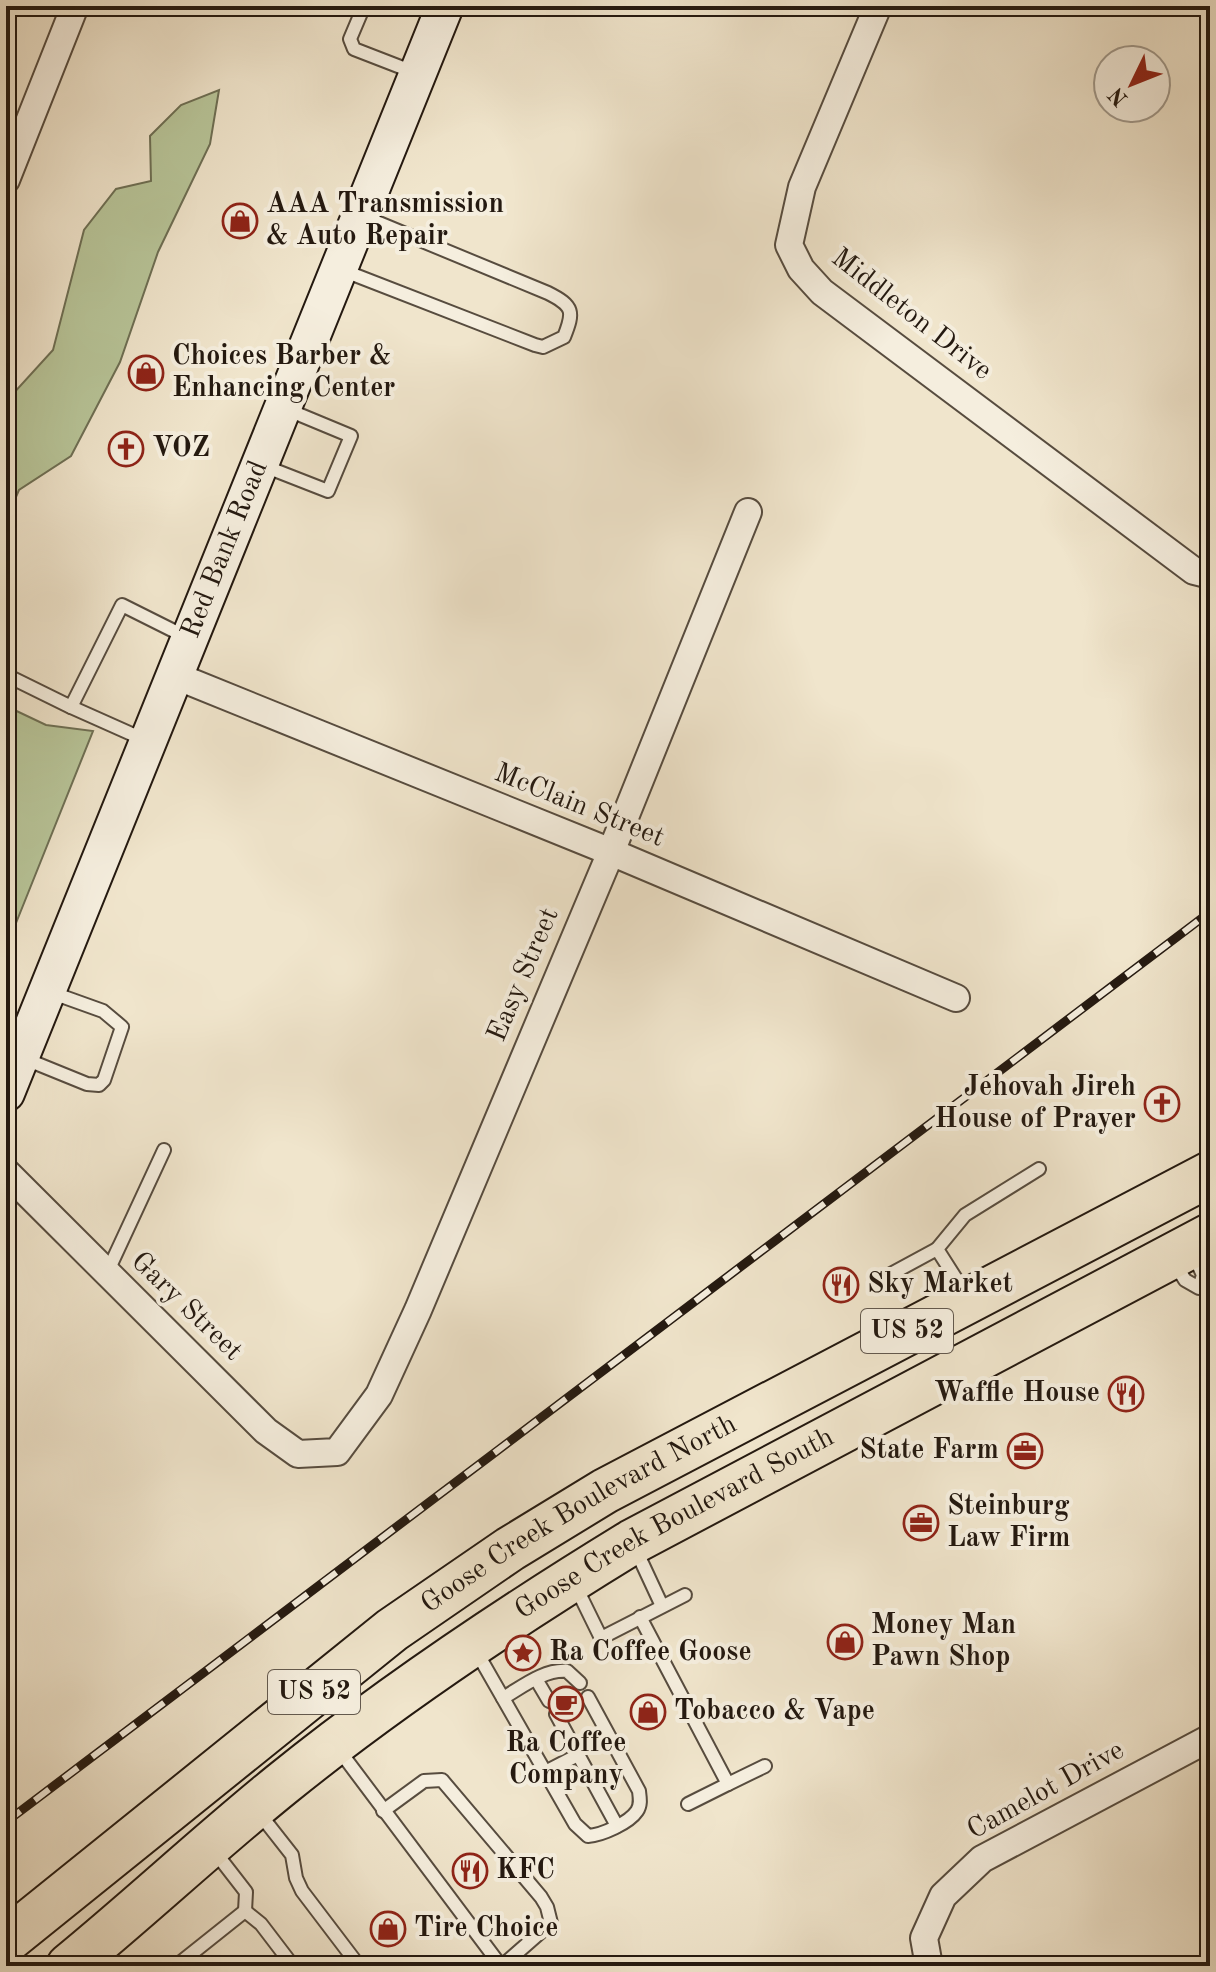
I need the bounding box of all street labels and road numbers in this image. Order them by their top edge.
street label: Middleton Drive [826,244,996,386]
street label: Red Bank Road [177,457,274,642]
street label: McClain Street [490,759,668,853]
street label: Easy Street [483,904,565,1046]
street label: Gary Street [125,1247,247,1367]
road number: US 52 [861,1309,953,1353]
street label: Goose Creek Boulevard North [417,1411,741,1619]
street label: Goose Creek Boulevard South [511,1424,839,1625]
road number: US 52 [268,1670,360,1714]
street label: Camelot Drive [963,1737,1129,1845]

